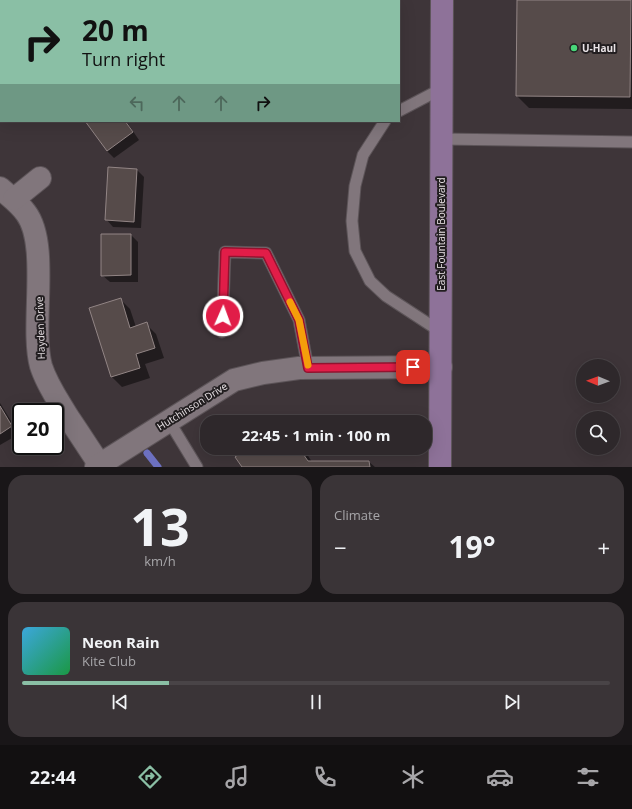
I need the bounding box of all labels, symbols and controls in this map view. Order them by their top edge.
text: 20 m [82,11,149,49]
icon: right [16,16,68,68]
place label: U-Haul [582,41,616,55]
marker: U-Haul [569,43,579,53]
text: Turn right [82,47,165,71]
icon: left [126,92,148,114]
icon: ahead [168,92,190,114]
icon: ahead [210,92,232,114]
icon: right [252,92,274,114]
street label: East Fountain Boulevard [434,177,448,291]
position arrow [202,295,244,337]
street label: Hayden Drive [32,296,48,360]
pin [396,350,430,384]
icon: arrive [402,356,424,378]
north arrow [576,359,620,403]
map controls [576,359,620,455]
street label: Hutchinson Drive [154,378,230,433]
speed limit sign: 20 [12,403,64,455]
button: search [576,411,620,455]
text: 22:45 · 1 min · 100 m [242,425,390,445]
text: 13 [130,490,190,561]
text: Climate [334,506,380,524]
text: 19° [448,526,496,567]
text: − [334,532,347,562]
text: + [597,532,610,562]
text: km/h [144,552,176,570]
text: Neon Rain [82,632,160,652]
text: Kite Club [82,652,136,670]
icon: previous [109,691,131,713]
icon: pause [305,691,327,713]
icon: next [501,691,523,713]
icon: directions [136,763,164,791]
icon: music [223,763,251,791]
icon: phone [311,763,339,791]
icon: climate [399,763,427,791]
icon: car [486,763,514,791]
icon: filters [574,763,602,791]
text: 22:44 [30,765,76,789]

